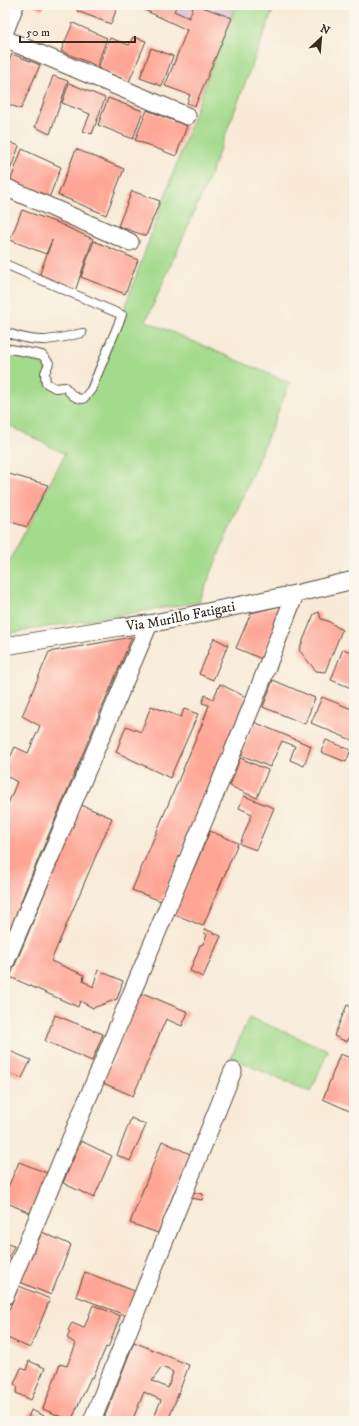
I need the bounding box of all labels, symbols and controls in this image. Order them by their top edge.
scale bar [20,18,135,44]
north arrow [301,18,341,58]
text: N [318,22,332,38]
text: 50 m [26,25,50,40]
street label: Via Murillo Fatigati [124,597,237,635]

